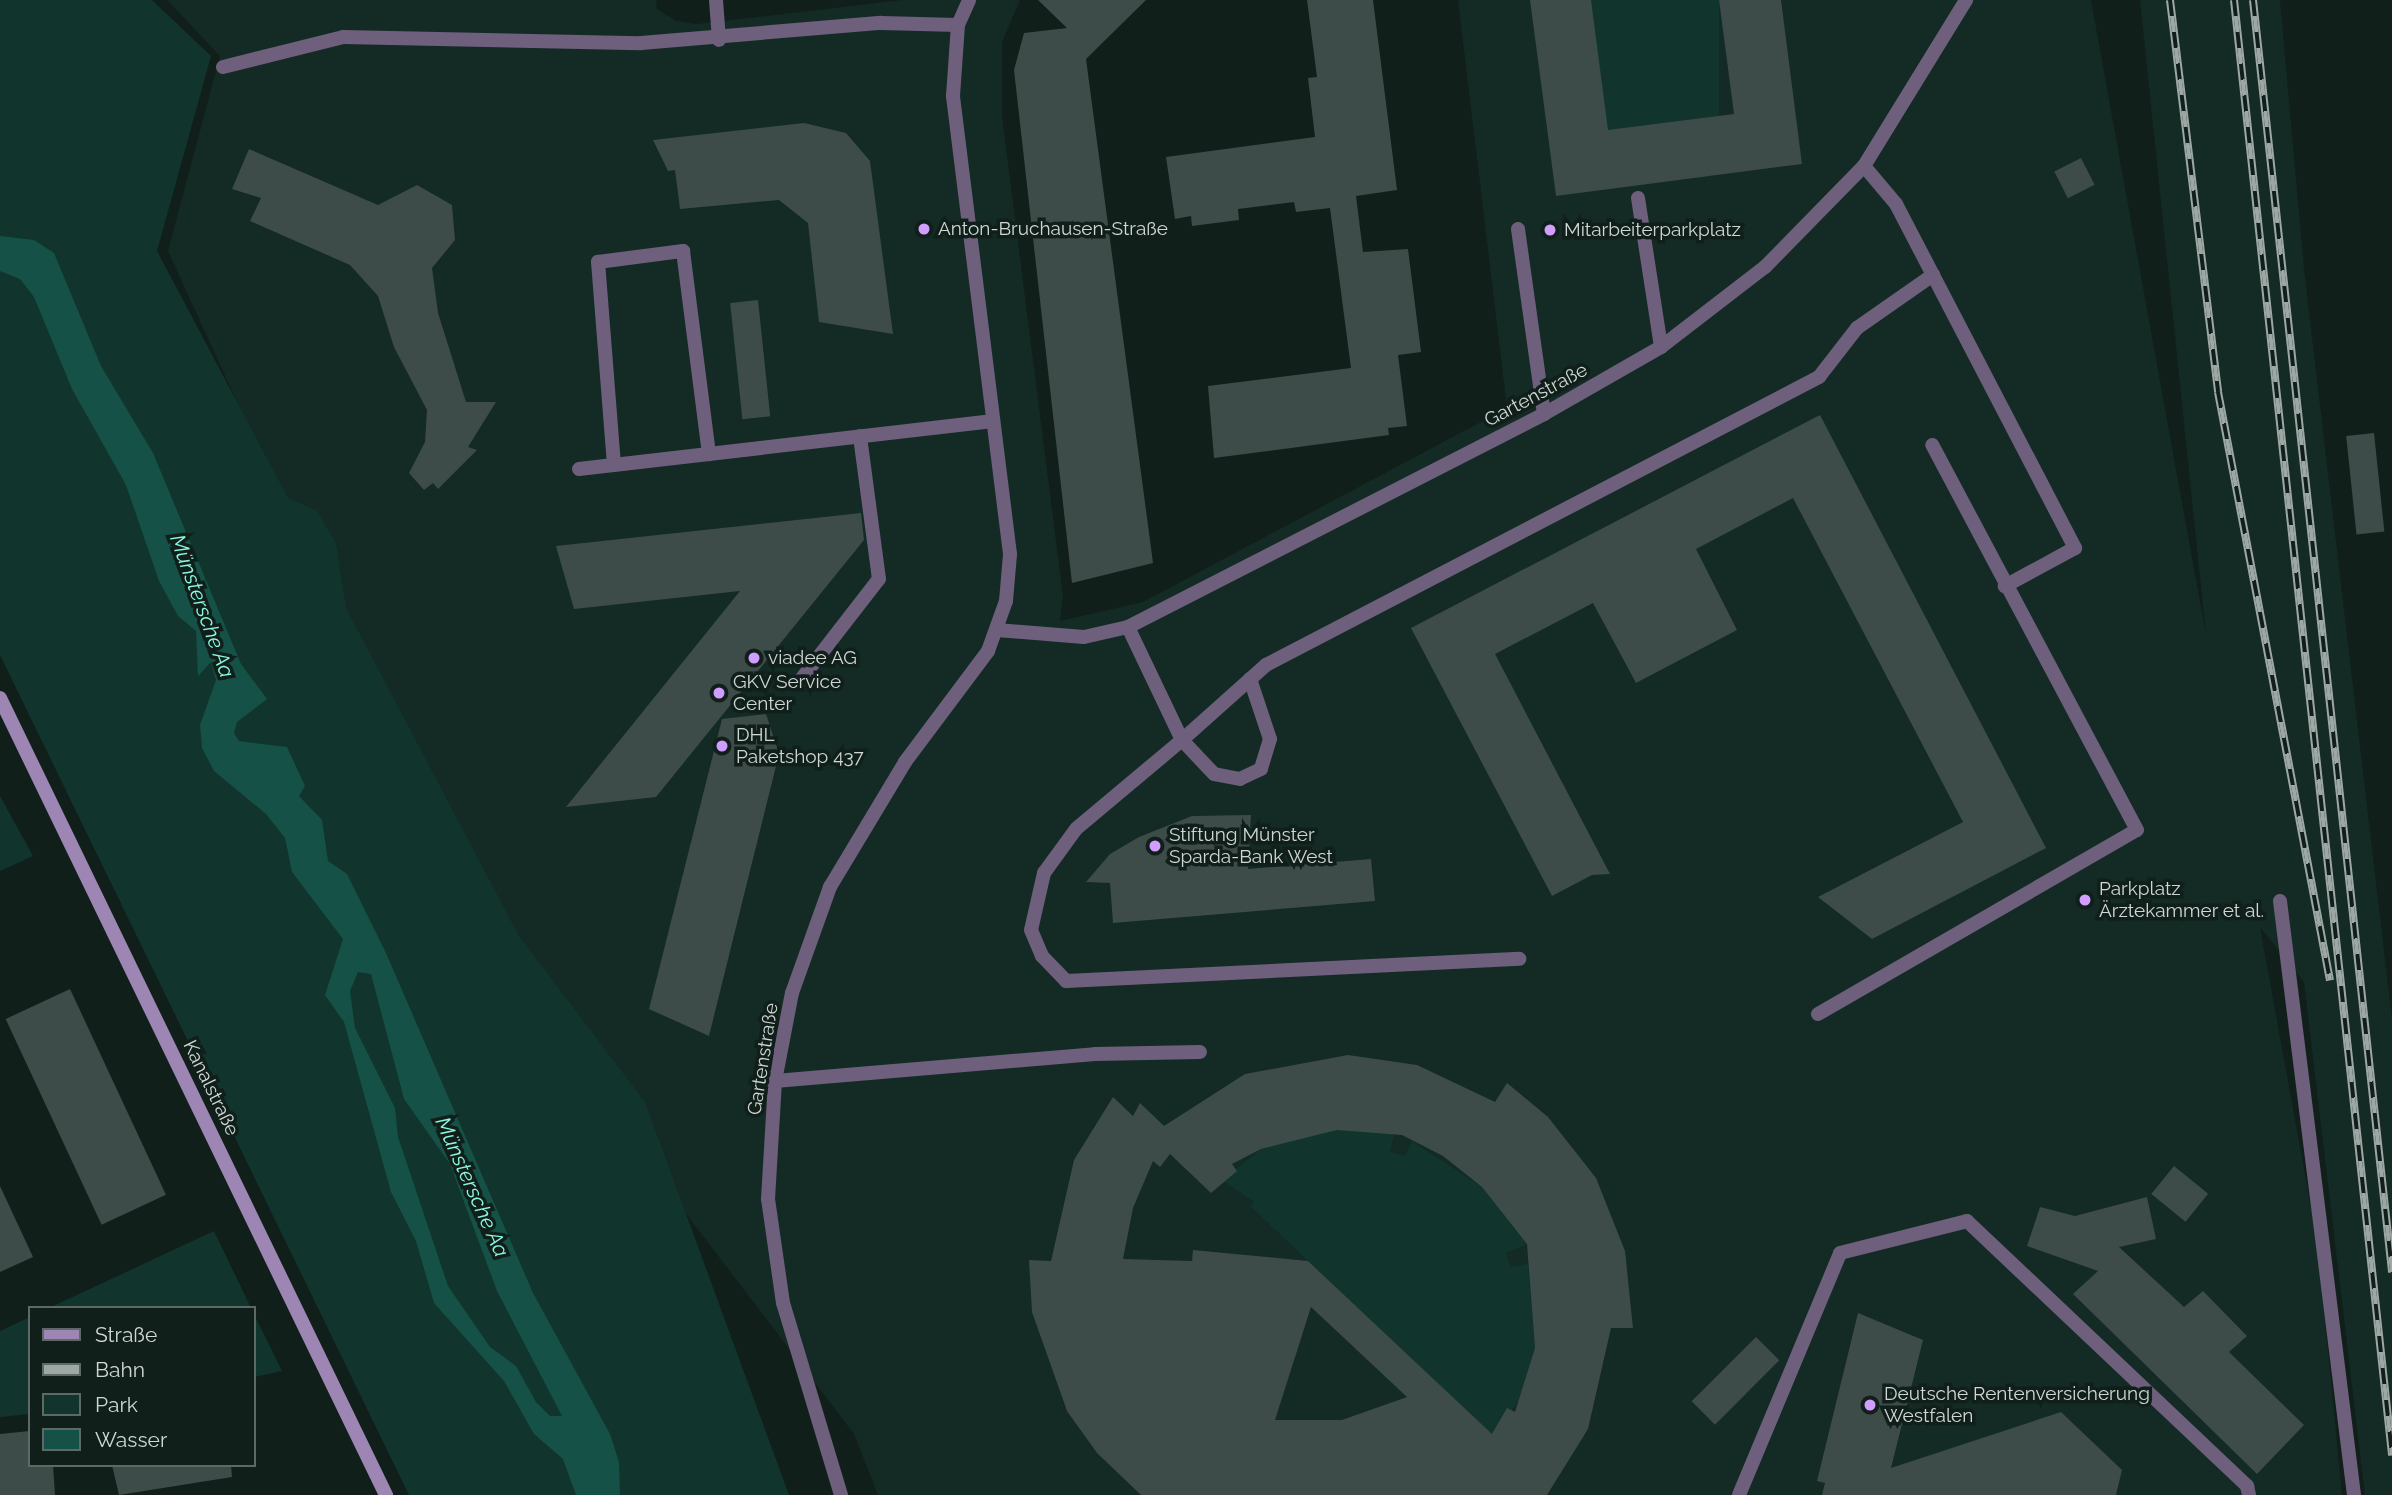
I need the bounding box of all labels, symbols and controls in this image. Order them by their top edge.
place label: Anton-Bruchausen-Straße [938,218,1168,240]
place label: Mitarbeiterparkplatz [1564,219,1741,241]
marker: Anton-Bruchausen-Straße [916,221,932,237]
marker: Mitarbeiterparkplatz [1542,222,1558,238]
street label: Gartenstraße [1481,358,1591,432]
water label: Münstersche Aa [164,531,240,681]
place label: viadee AG [768,647,858,669]
marker: viadee AG [746,650,762,666]
place label: GKV Service Center [733,671,842,715]
marker: GKV Service Center [711,685,727,701]
place label: DHL Paketshop 437 [736,724,864,768]
marker: DHL Paketshop 437 [714,738,730,754]
place label: Stiftung Münster Sparda-Bank West [1169,824,1334,868]
marker: Stiftung Münster Sparda-Bank West [1147,838,1163,854]
place label: Parkplatz Ärztekammer et al. [2099,878,2265,922]
marker: Parkplatz Ärztekammer et al. [2077,892,2093,908]
street label: Gartenstraße [743,1001,783,1117]
street label: Kanalstraße [178,1037,244,1139]
water label: Münstersche Aa [430,1113,514,1261]
legend [28,1306,256,1467]
text: Straße [95,1322,157,1347]
text: Bahn [95,1357,145,1382]
place label: Deutsche Rentenversicherung Westfalen [1884,1383,2150,1427]
text: Park [95,1392,138,1417]
marker: Deutsche Rentenversicherung Westfalen [1862,1397,1878,1413]
text: Wasser [95,1427,167,1452]

